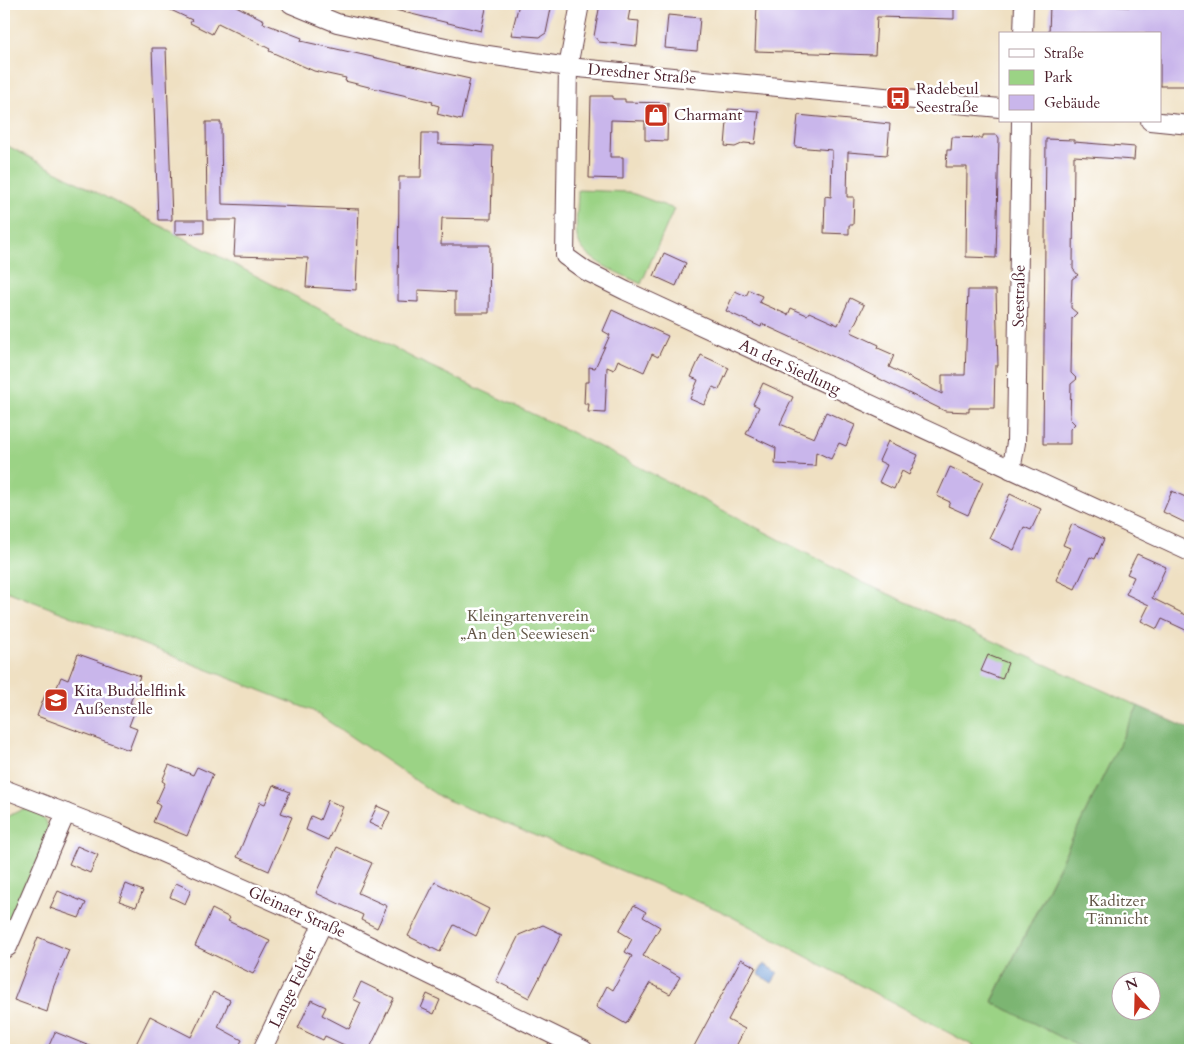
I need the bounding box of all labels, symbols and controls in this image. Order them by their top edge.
legend [999,32,1162,122]
text: Straße [1044,43,1084,63]
street label: Dresdner Straße [587,58,697,90]
text: Park [1044,67,1073,87]
place label: Radebeul Seestraße [916,78,979,118]
bus stop icon: Radebeul Seestraße [885,85,911,111]
text: Gebäude [1044,93,1101,113]
shop icon: Charmant [643,102,669,128]
place label: Charmant [674,104,742,126]
street label: Seestraße [1007,265,1031,327]
street label: An der Siedlung [736,334,844,400]
park label: Kleingartenverein „An den Seewiesen“ [460,605,596,645]
place label: Kita Buddelflink Außenstelle [74,680,186,720]
school or university icon: Kita Buddelflink Außenstelle [43,687,69,713]
street label: Gleinaer Straße [245,881,349,943]
park label: Kaditzer Tännicht [1086,890,1148,930]
street label: Lange Felder [264,942,322,1032]
north arrow [1112,972,1162,1022]
text: N [1123,973,1141,995]

